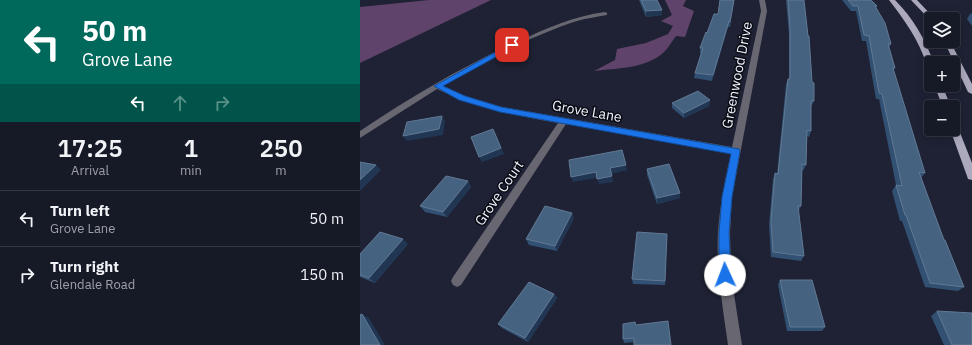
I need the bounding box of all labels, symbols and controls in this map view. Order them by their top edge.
text: 50 m [82,12,147,49]
map controls [924,12,960,136]
button: layers [924,12,960,48]
icon: left [16,16,68,68]
street label: Greenwood Drive [718,20,756,130]
pin [495,28,529,62]
icon: arrive [501,34,523,56]
text: Grove Lane [82,48,173,71]
button: + [924,56,960,92]
icon: left [127,92,149,114]
icon: ahead [169,92,191,114]
icon: right [211,92,233,114]
street label: Grove Lane [551,96,624,126]
button: − [924,100,960,136]
text: 17:25 [57,132,123,164]
text: 1 [184,132,198,164]
text: 250 [259,132,303,164]
street label: Grove Court [471,157,527,229]
text: Arrival [71,162,109,179]
text: min [180,162,202,179]
text: m [275,162,287,179]
text: Turn left [50,201,110,220]
icon: left [16,208,38,230]
text: 50 m [309,209,344,228]
text: Grove Lane [50,220,115,237]
position arrow [704,254,746,296]
text: Turn right [50,257,119,276]
icon: right [16,264,38,286]
text: 150 m [300,265,344,284]
text: Glendale Road [50,276,135,293]

